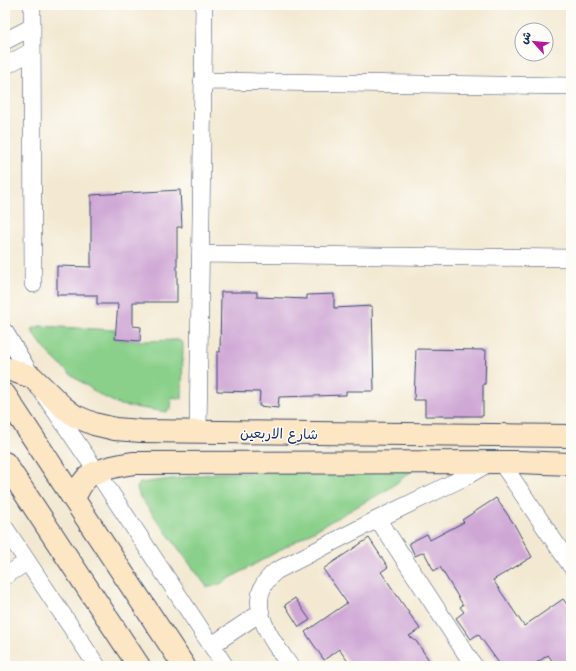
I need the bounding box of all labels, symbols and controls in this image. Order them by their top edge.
north arrow [514,22,554,62]
text: ش [515,28,534,46]
street label: شارع الاربعين [240,423,318,444]

